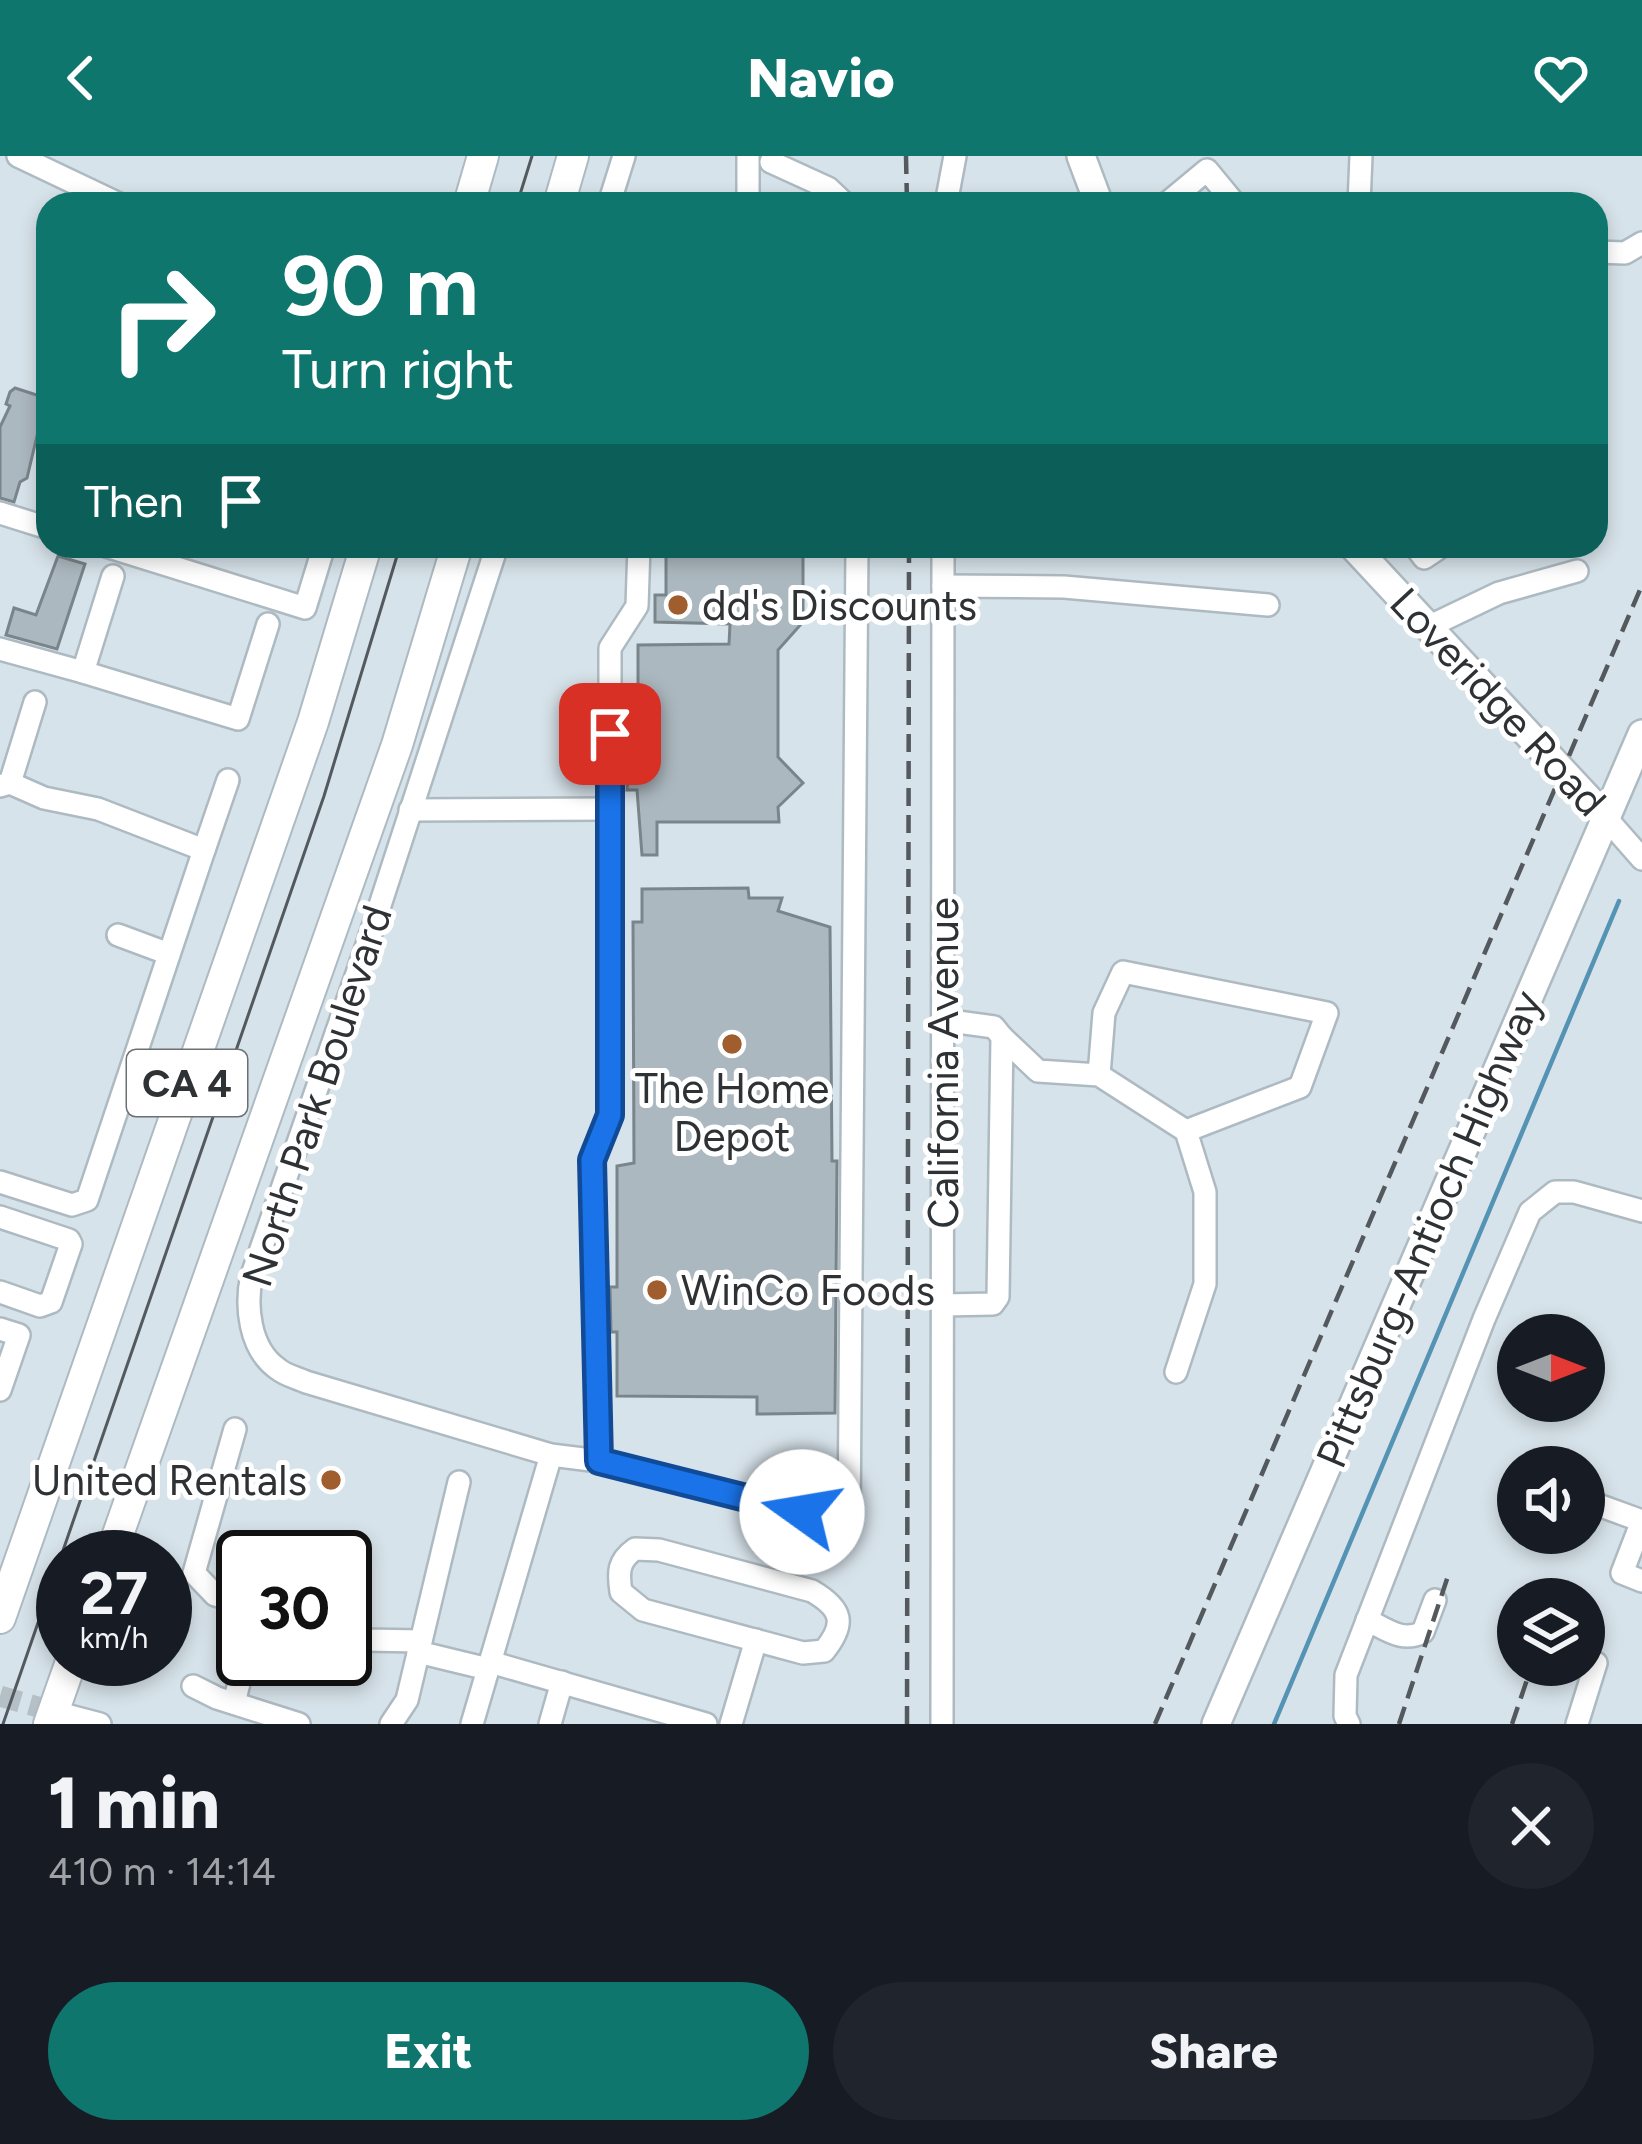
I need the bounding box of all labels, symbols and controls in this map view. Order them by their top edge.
icon: back [48,45,114,111]
icon: heart [1528,45,1594,111]
text: Navio [747,46,895,111]
text: 90 m [282,235,478,336]
icon: right [84,240,240,396]
text: Turn right [282,337,514,402]
icon: arrive [208,468,274,534]
text: Then [84,474,184,528]
street label: Loveridge Road [1379,577,1617,827]
place label: dd's Discounts [702,580,977,631]
marker: dd's Discounts [665,592,691,618]
pin [559,683,661,785]
icon: arrive [577,701,643,767]
street label: California Avenue [918,897,969,1229]
street label: North Park Boulevard [231,899,403,1293]
street label: Pittsburg-Antioch Highway [1305,983,1553,1475]
marker: The Home Depot [719,1031,745,1057]
road number: CA 4 [127,1050,247,1116]
place label: The Home Depot [635,1063,829,1162]
place label: WinCo Foods [681,1265,935,1316]
marker: WinCo Foods [644,1277,670,1303]
north arrow [1497,1314,1605,1422]
map controls [1497,1314,1605,1686]
button: sound [1497,1446,1605,1554]
position arrow [739,1449,865,1575]
place label: United Rentals [32,1455,307,1506]
marker: United Rentals [318,1467,344,1493]
speed limit sign: 30 [216,1530,372,1686]
text: 27 [80,1557,148,1629]
button: layers [1497,1578,1605,1686]
text: km/h [80,1619,148,1656]
text: 1 min [48,1760,220,1846]
button: close [1468,1763,1594,1889]
text: 410 m · 14:14 [48,1848,276,1895]
button: Exit [48,1982,809,2120]
button: Share [833,1982,1594,2120]

